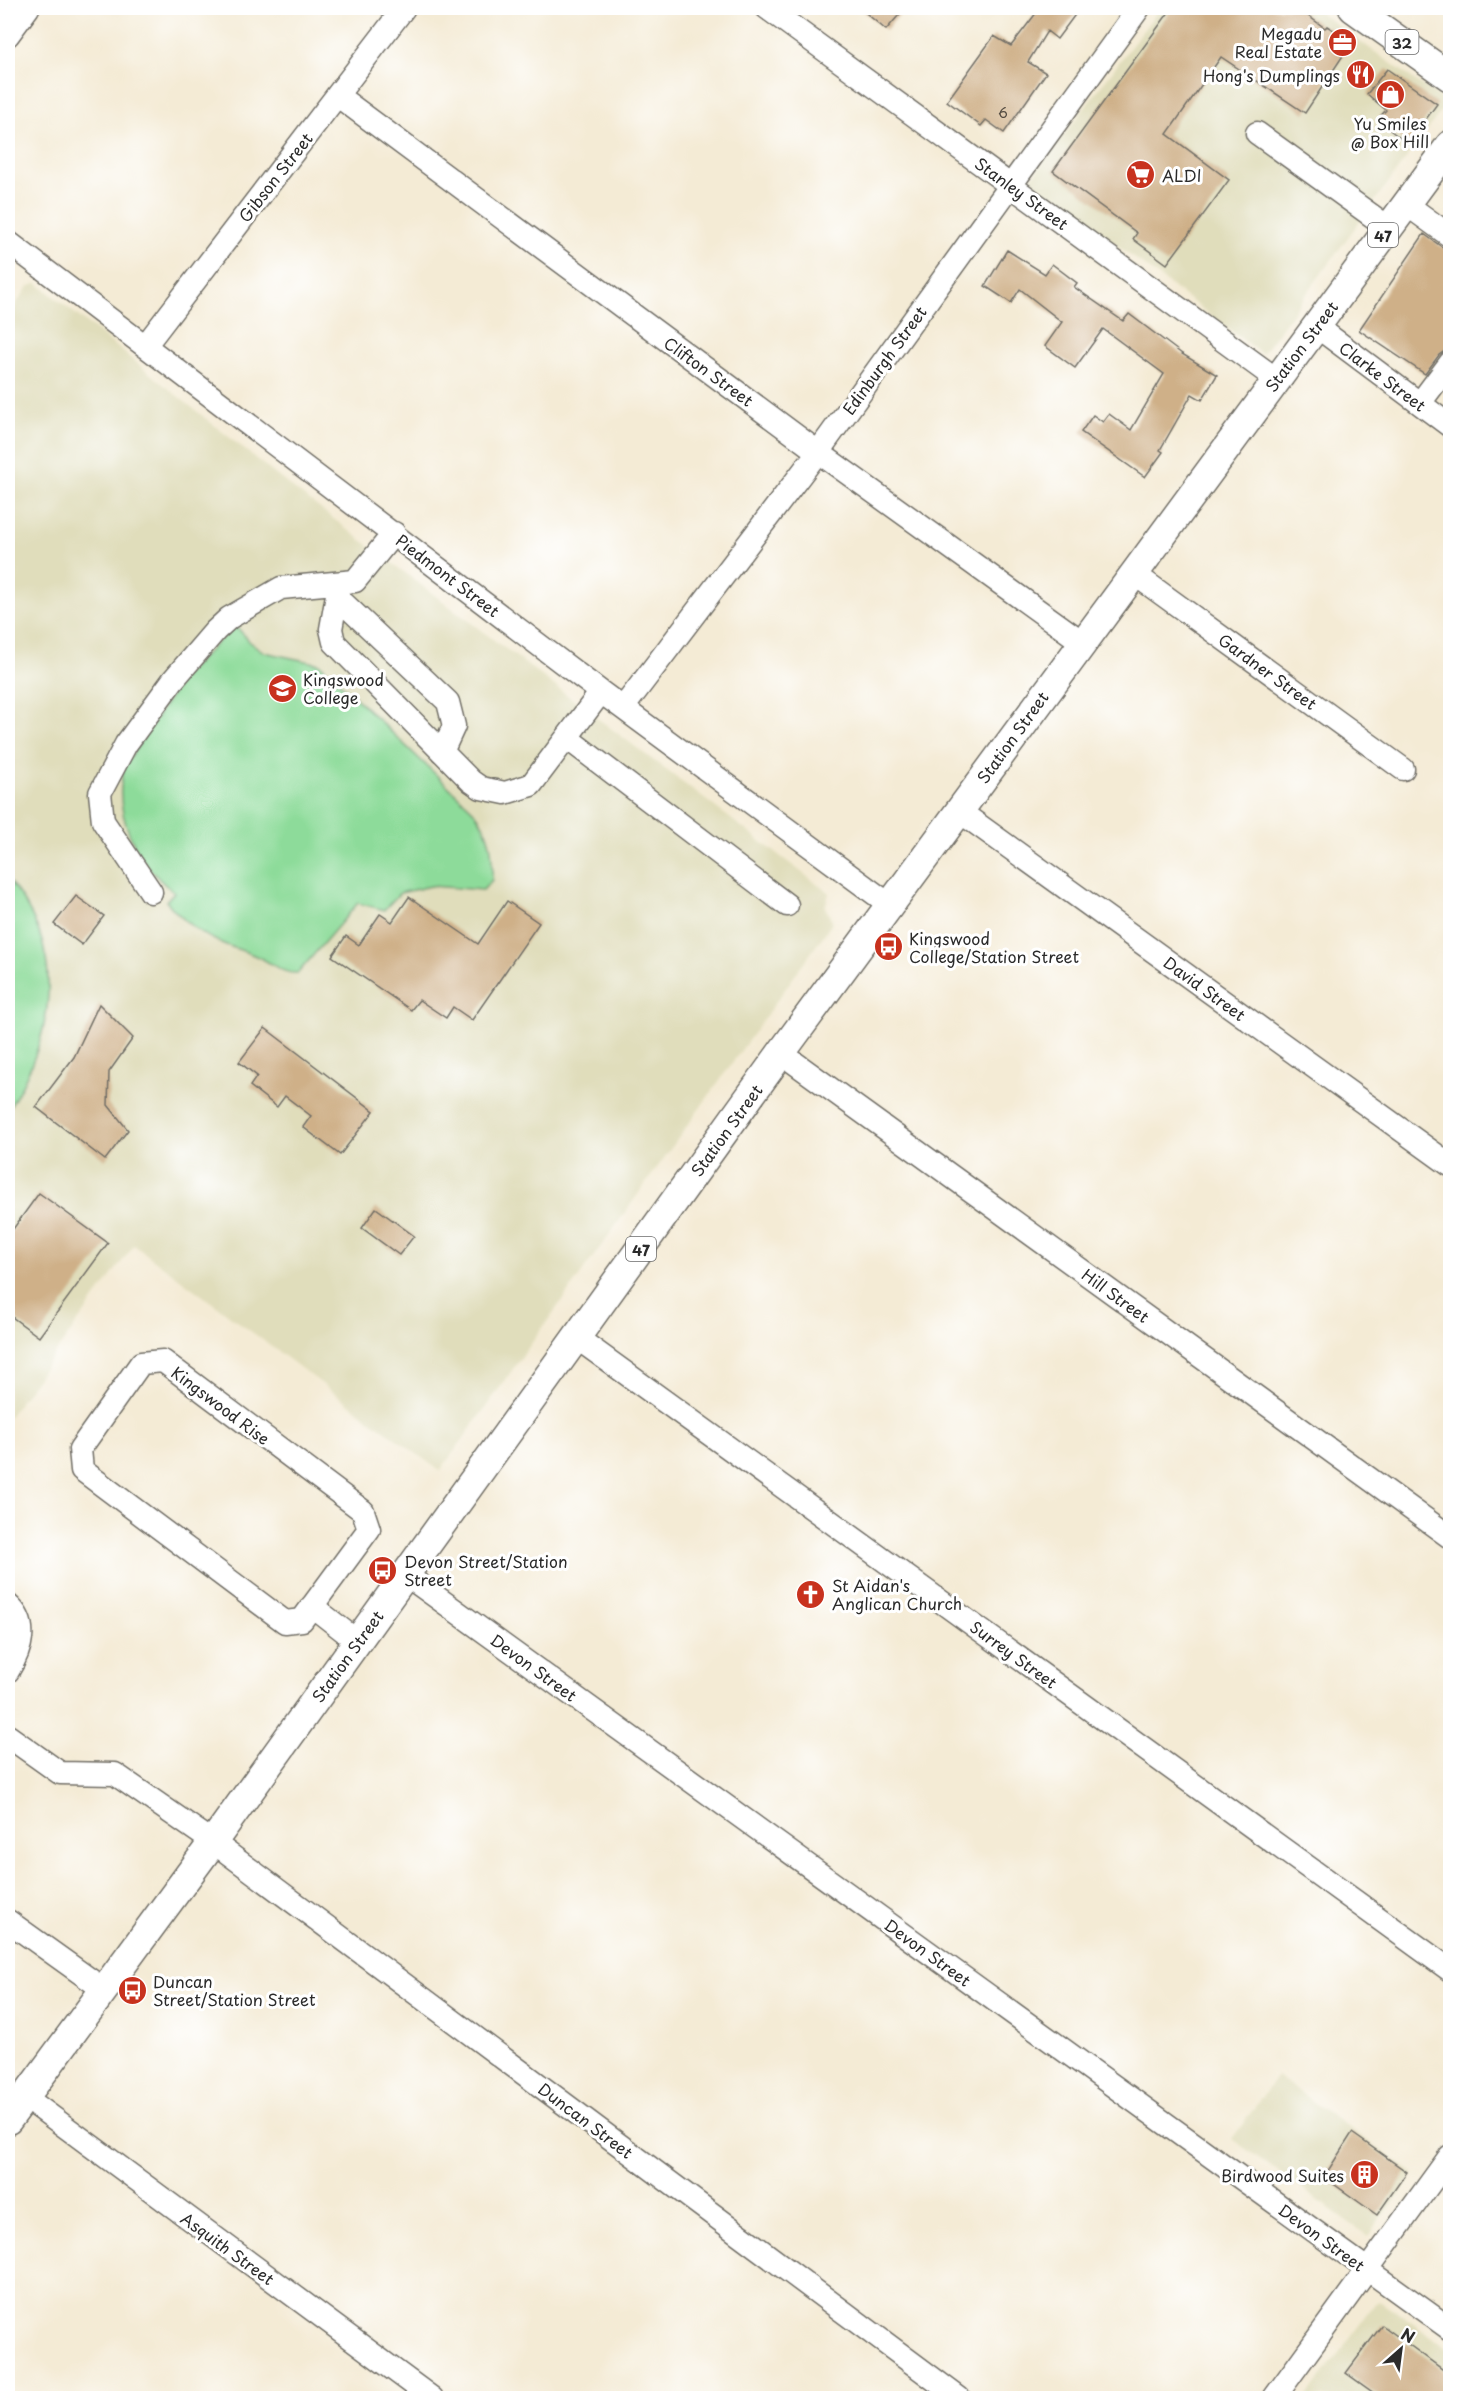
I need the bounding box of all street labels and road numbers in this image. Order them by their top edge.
road number: 32 [1386,30,1418,54]
street label: Gibson Street [232,127,318,227]
street label: Stanley Street [970,151,1074,235]
road number: 47 [1368,223,1398,247]
street label: Station Street [1259,295,1343,396]
street label: Edinburgh Street [836,300,932,419]
street label: Clifton Street [659,330,759,412]
street label: Clarke Street [1335,335,1432,417]
street label: Piedmont Street [391,528,505,622]
street label: Gardner Street [1214,627,1322,715]
street label: Station Street [970,686,1054,788]
street label: David Street [1159,950,1251,1026]
street label: Station Street [684,1079,768,1181]
road number: 47 [626,1237,656,1261]
street label: Hill Street [1077,1262,1155,1328]
street label: Kingswood Rise [167,1360,275,1450]
street label: Station Street [305,1605,389,1707]
street label: Surrey Street [966,1614,1063,1694]
street label: Devon Street [486,1627,583,1707]
street label: Devon Street [880,1912,977,1992]
street label: Duncan Street [534,2076,639,2164]
street label: Devon Street [1274,2197,1371,2277]
street label: Asquith Street [176,2206,280,2290]

